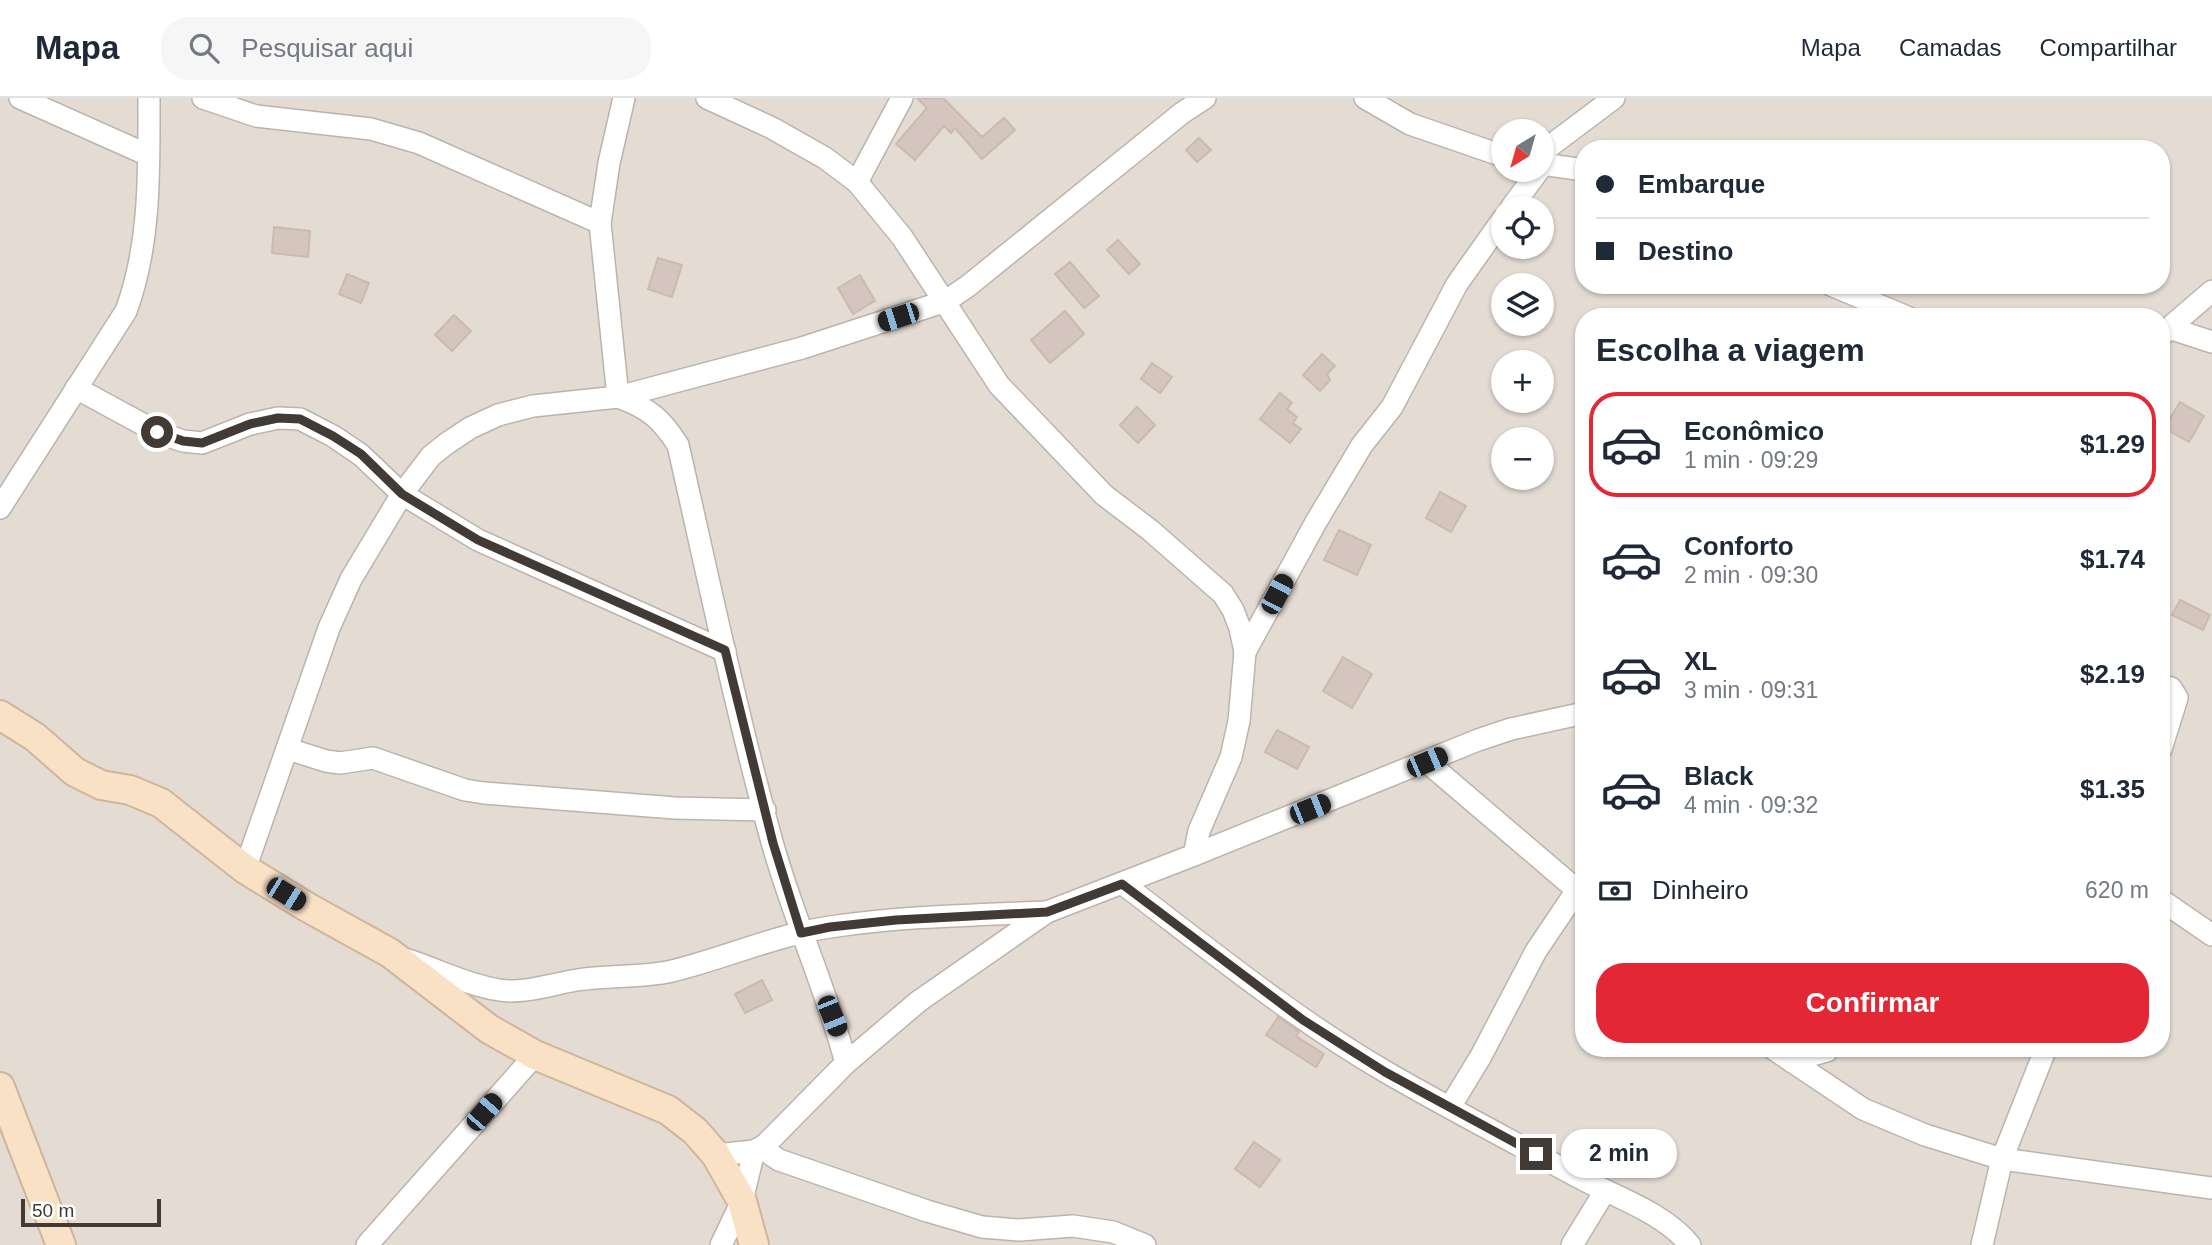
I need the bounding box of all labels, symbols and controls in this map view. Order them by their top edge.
search box [161,17,651,80]
text: Mapa [35,29,119,66]
icon: search [185,29,223,67]
text: Pesquisar aqui [241,33,413,63]
text: Mapa [1801,34,1861,61]
text: Camadas [1899,34,2002,61]
text: Compartilhar [2040,34,2177,61]
north arrow [1491,119,1554,182]
map controls [1491,119,1554,490]
text: Embarque [1638,169,1765,199]
button: locate [1491,196,1554,259]
text: Destino [1638,236,1733,266]
button: layers [1491,273,1554,336]
car [875,301,922,333]
text: Escolha a viagem [1596,332,1865,368]
button: + [1491,350,1554,413]
icon: car [1600,413,1663,476]
route start [141,416,173,448]
text: Econômico [1684,416,1824,446]
button: − [1491,427,1554,490]
text: $1.29 [2080,429,2145,459]
text: 1 min · 09:29 [1684,447,1818,473]
icon: car [1600,528,1663,591]
text: Conforto [1684,531,1794,561]
text: $1.74 [2080,544,2145,574]
text: 2 min · 09:30 [1684,562,1818,588]
car [1258,571,1297,617]
icon: car [1600,643,1663,706]
text: XL [1684,646,1717,676]
text: $2.19 [2080,659,2145,689]
text: 3 min · 09:31 [1684,677,1818,703]
car [1404,744,1451,780]
icon: car [1600,758,1663,821]
text: Black [1684,761,1753,791]
text: $1.35 [2080,774,2145,804]
car [1287,791,1334,827]
text: 4 min · 09:32 [1684,792,1818,818]
icon: cash [1596,872,1634,910]
car [263,874,310,914]
text: Dinheiro [1652,875,1749,905]
text: 620 m [2085,877,2149,903]
button: Confirmar [1596,963,2149,1043]
car [815,993,850,1039]
car [463,1089,506,1135]
callout: 2 min [1560,1130,1676,1178]
route end [1520,1138,1552,1170]
text: 2 min [1589,1140,1649,1166]
scale bar [21,1196,161,1228]
text: 50 m [32,1200,74,1221]

